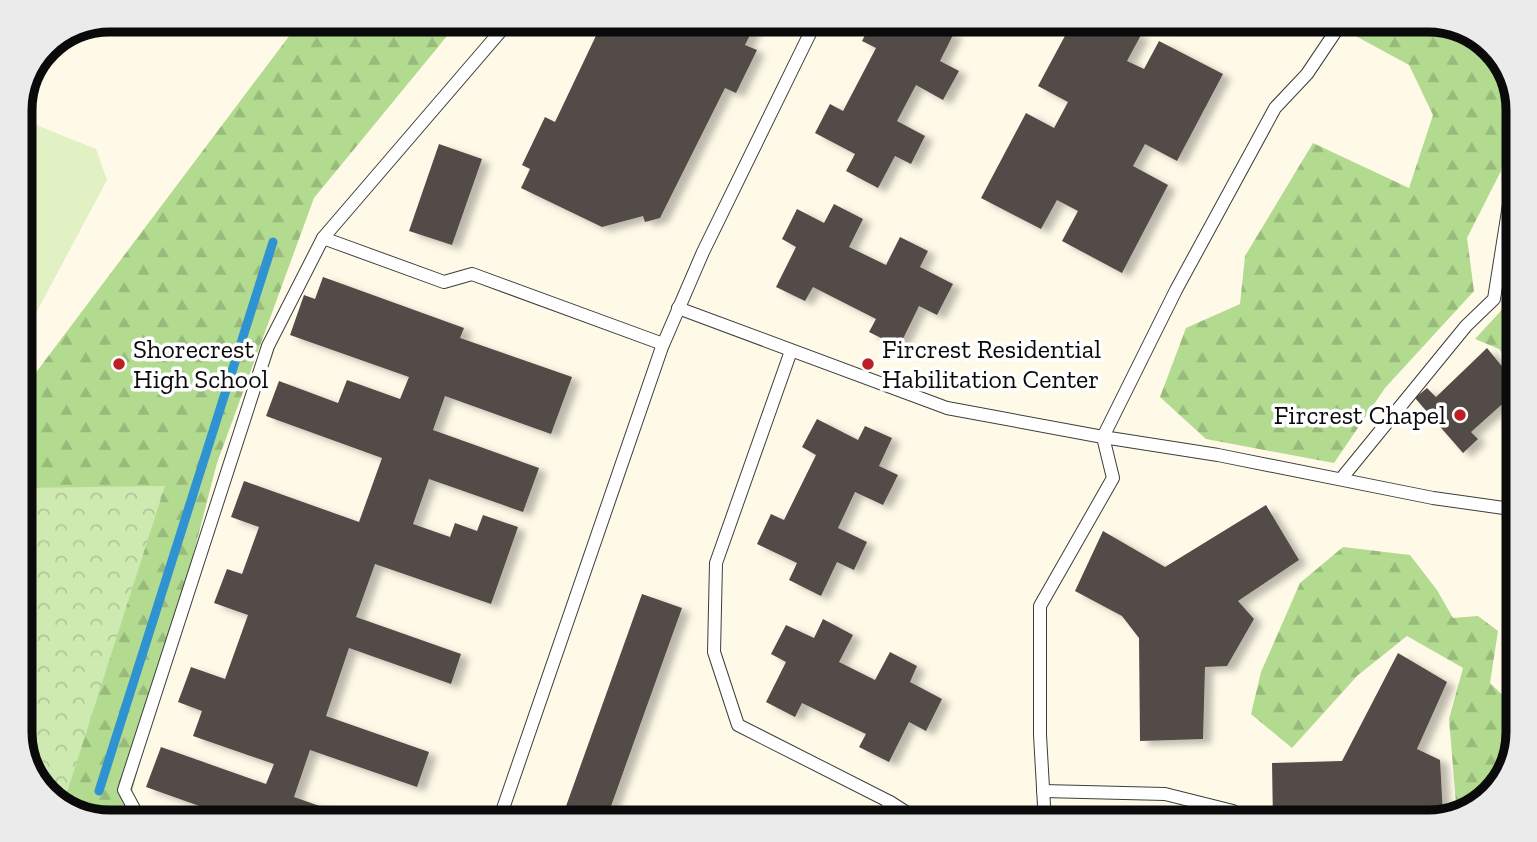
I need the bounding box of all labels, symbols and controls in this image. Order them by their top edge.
place label: Shorecrest High School [133,333,268,395]
place label: Fircrest Residential Habilitation Center [882,333,1101,395]
marker: Shorecrest High School [111,356,127,372]
marker: Fircrest Residential Habilitation Center [860,356,876,372]
place label: Fircrest Chapel [1274,399,1446,431]
marker: Fircrest Chapel [1452,407,1468,423]

